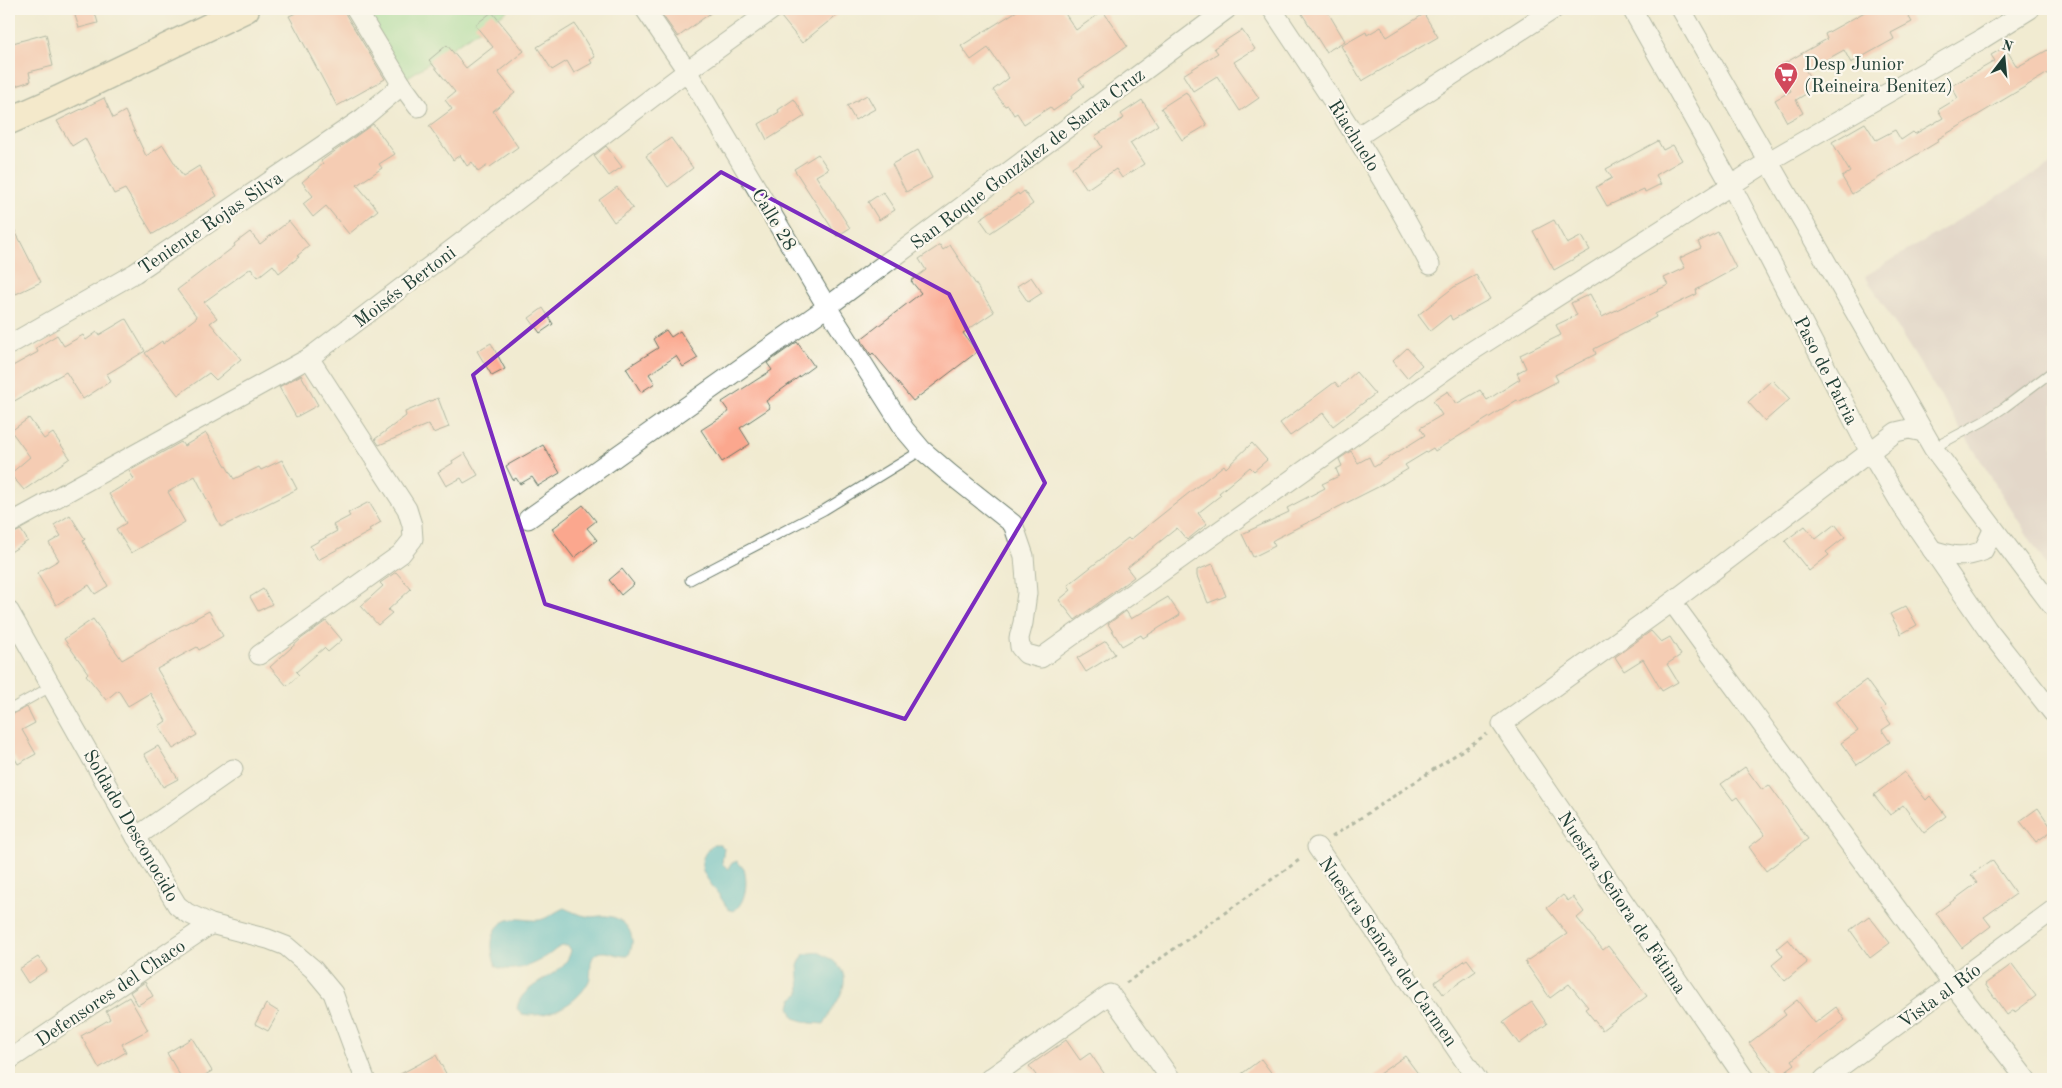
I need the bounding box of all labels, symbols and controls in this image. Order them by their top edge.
north arrow [1980,32,2030,82]
text: N [2000,38,2015,55]
place label: Desp Junior (Reineira Benitez) [1804,56,1953,97]
supermarket icon: Desp Junior (Reineira Benitez) [1773,61,1799,95]
street label: San Roque González de Santa Cruz [908,66,1149,254]
street label: Riachuelo [1324,97,1382,175]
street label: Teniente Rojas Silva [136,169,287,279]
street label: Calle 28 [747,186,799,255]
street label: Moisés Bertoni [351,244,460,332]
street label: Paso de Patria [1789,314,1860,429]
street label: Soldado Desconocido [79,747,181,906]
street label: Nuestra Señora de Fátima [1553,809,1689,998]
street label: Nuestra Señora del Carmen [1314,854,1460,1051]
street label: Defensores del Chaco [33,937,190,1051]
street label: Vista al Río [1896,961,1985,1033]

